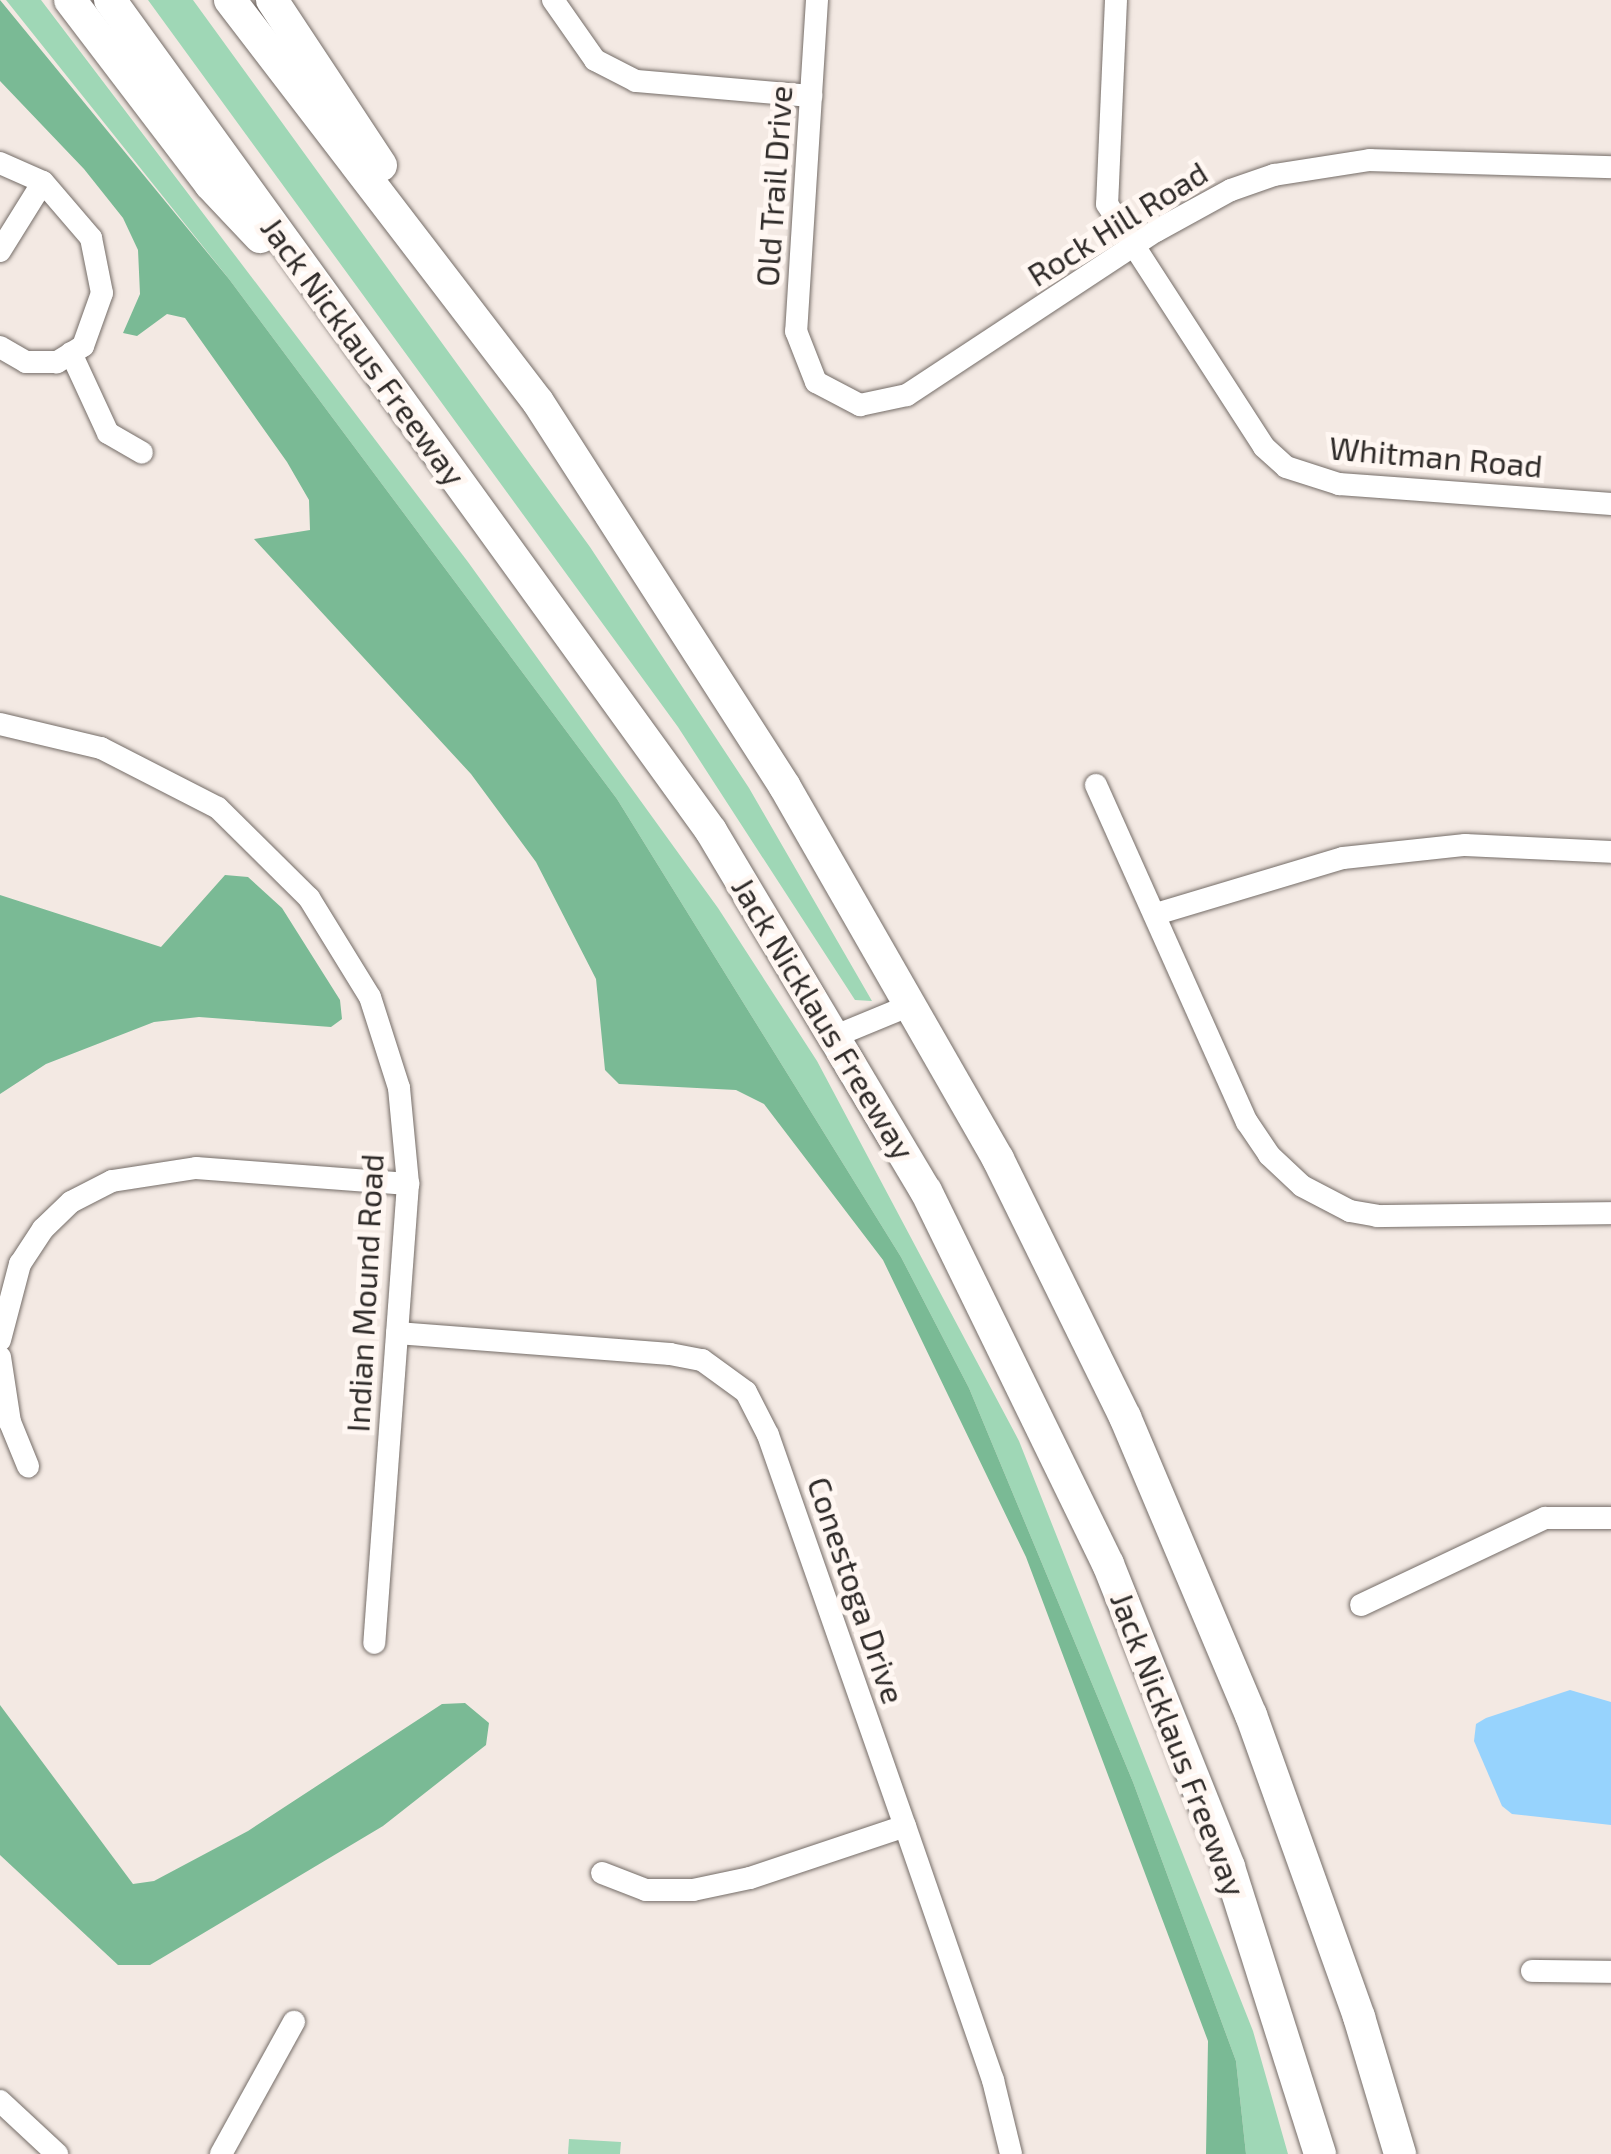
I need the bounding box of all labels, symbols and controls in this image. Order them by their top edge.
street label: Old Trail Drive [747,83,799,289]
street label: Rock Hill Road [1019,152,1215,294]
street label: Jack Nicklaus Freeway [254,209,474,493]
street label: Whitman Road [1328,428,1544,484]
street label: Jack Nicklaus Freeway [724,870,924,1166]
street label: Indian Mound Road [338,1153,390,1433]
street label: Conestoga Drive [800,1472,914,1708]
street label: Jack Nicklaus Freeway [1103,1586,1255,1902]

